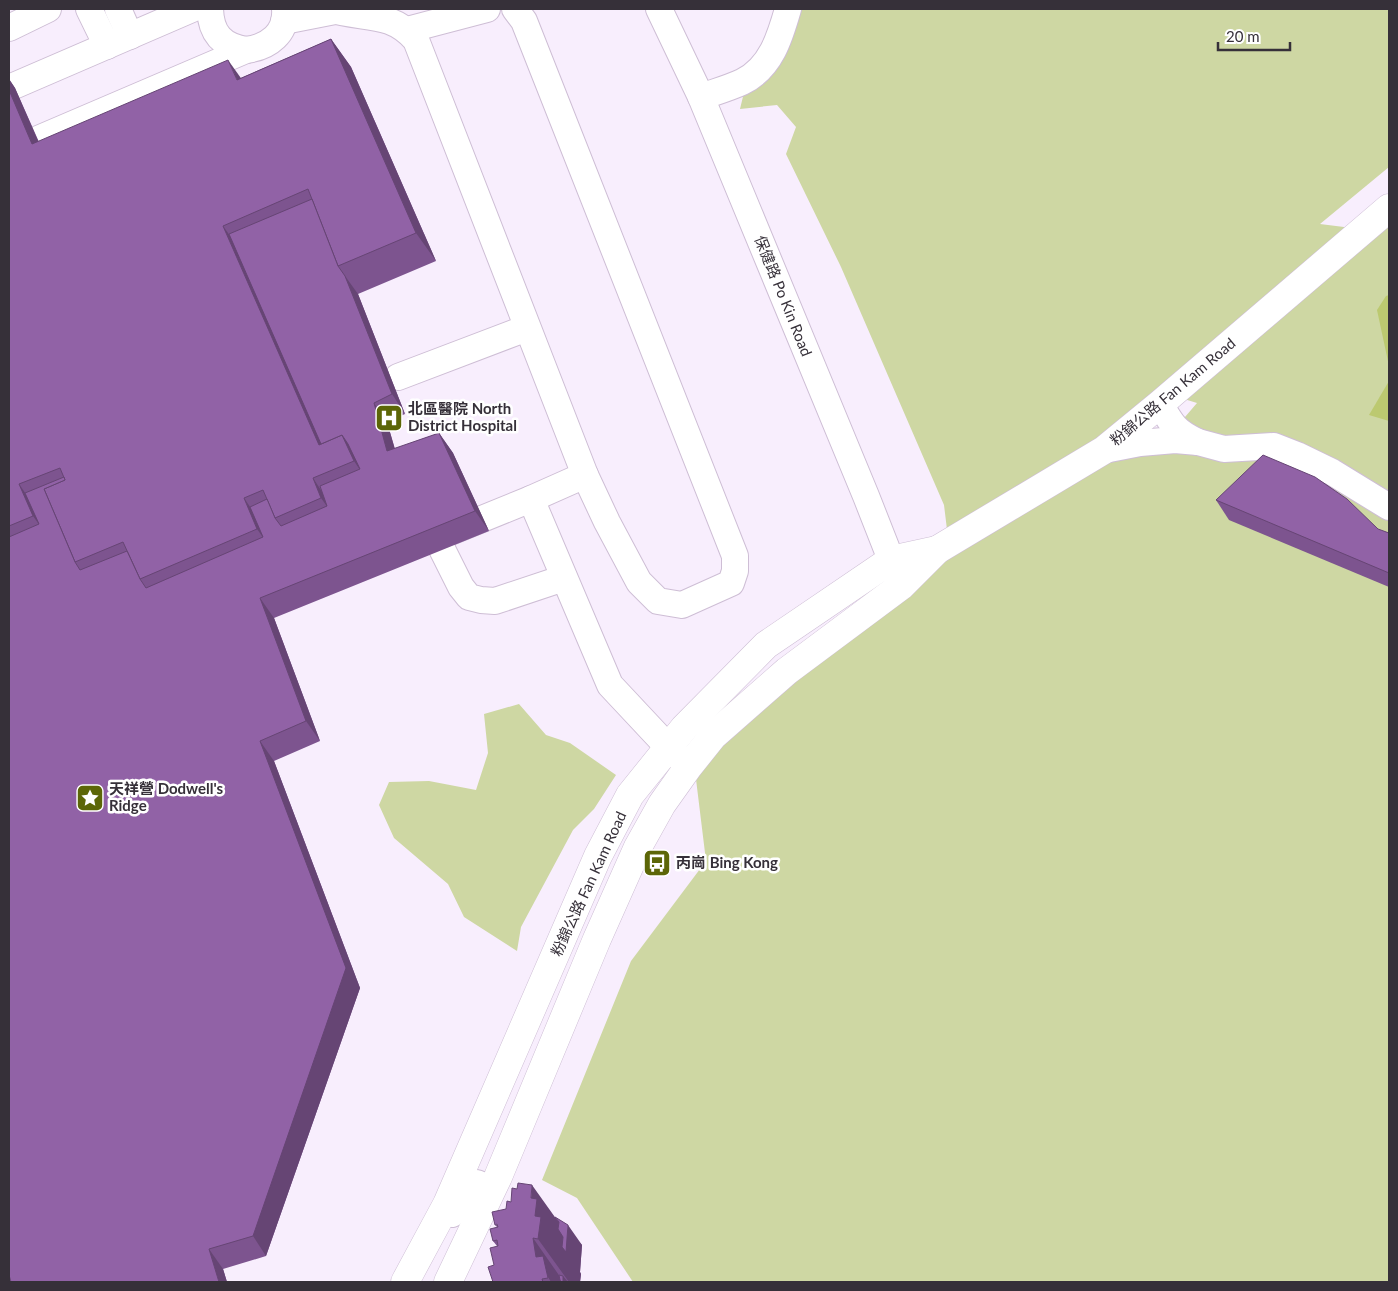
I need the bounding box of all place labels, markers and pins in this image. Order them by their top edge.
place label: 北區醫院 North District Hospital [408,399,517,434]
hospital icon: 北區醫院 North District Hospital [374,403,404,433]
place label: 天祥營 Dodwell's Ridge [109,779,223,814]
place icon: 天祥營 Dodwell's Ridge [75,783,105,813]
bus stop icon: 丙崗 Bing Kong [642,848,672,878]
place label: 丙崗 Bing Kong [676,853,778,871]

